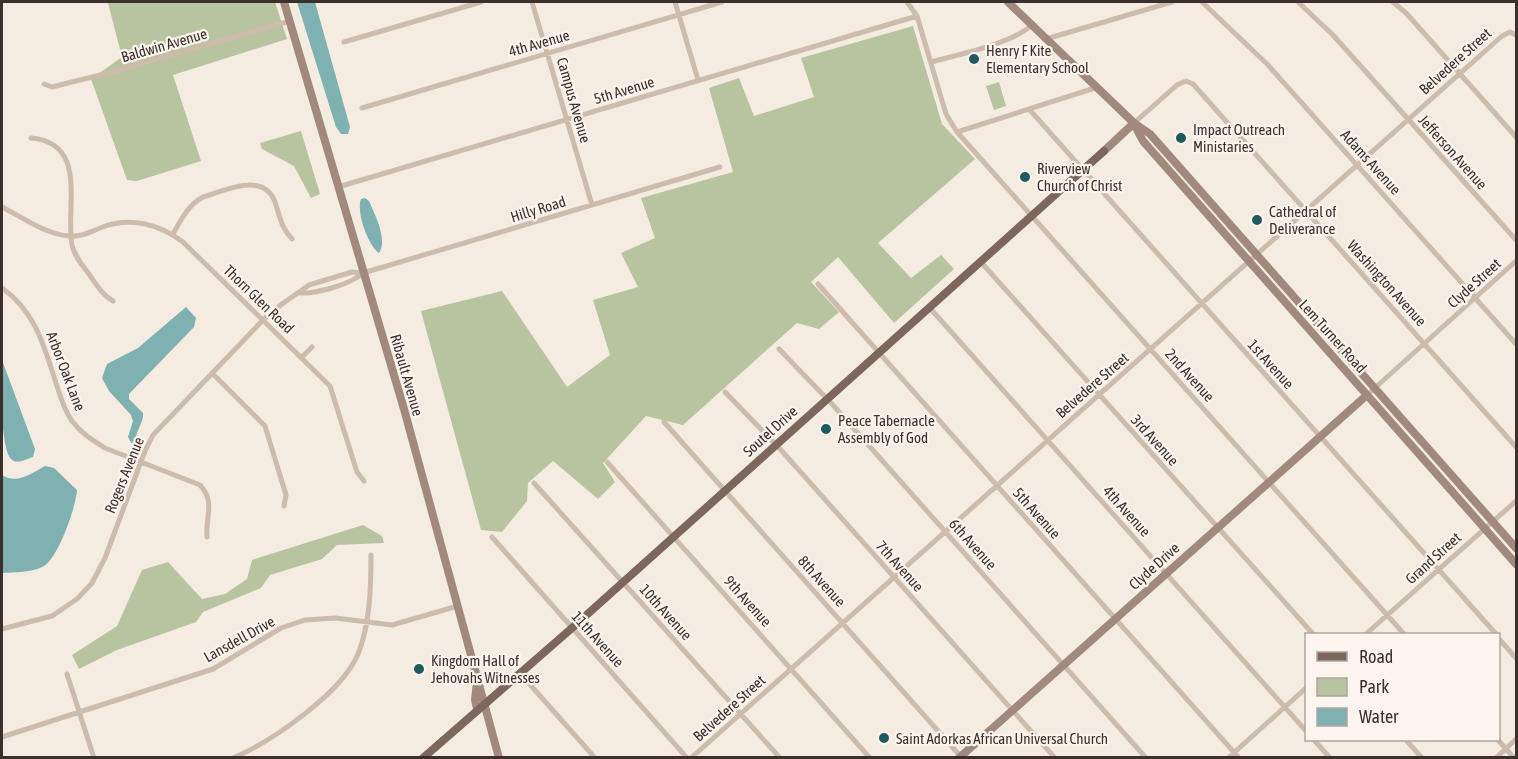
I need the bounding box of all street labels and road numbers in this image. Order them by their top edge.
street label: Belvedere Street [1416,24,1494,98]
street label: Baldwin Avenue [119,25,209,65]
street label: 4th Avenue [507,26,571,60]
street label: Campus Avenue [554,55,594,145]
street label: 5th Avenue [592,73,656,107]
street label: Jefferson Avenue [1415,111,1491,193]
street label: Adams Avenue [1338,126,1405,198]
street label: Hilly Road [508,193,568,225]
street label: Washington Avenue [1344,237,1430,329]
street label: Clyde Street [1444,255,1504,311]
street label: Thorn Glen Road [220,261,298,337]
street label: Lem Turner Road [1296,296,1370,376]
street label: Arbor Oak Lane [43,329,89,413]
street label: Ribault Avenue [387,332,427,418]
street label: 1st Avenue [1245,336,1298,392]
street label: 2nd Avenue [1162,345,1218,405]
street label: Belvedere Street [1052,349,1132,421]
street label: Soutel Drive [740,402,801,460]
street label: 3rd Avenue [1128,411,1182,469]
street label: Rogers Avenue [101,434,147,516]
street label: 4th Avenue [1100,482,1154,540]
street label: 5th Avenue [1010,484,1064,542]
street label: 6th Avenue [946,515,1000,573]
street label: Grand Street [1402,529,1464,587]
street label: 7th Avenue [873,537,927,595]
street label: Clyde Drive [1125,539,1183,593]
street label: 8th Avenue [795,552,849,610]
street label: 9th Avenue [721,572,775,630]
street label: 10th Avenue [637,581,696,644]
street label: 11th Avenue [569,608,628,671]
street label: Lansdell Drive [201,612,278,665]
street label: Belvedere Street [690,671,768,745]

